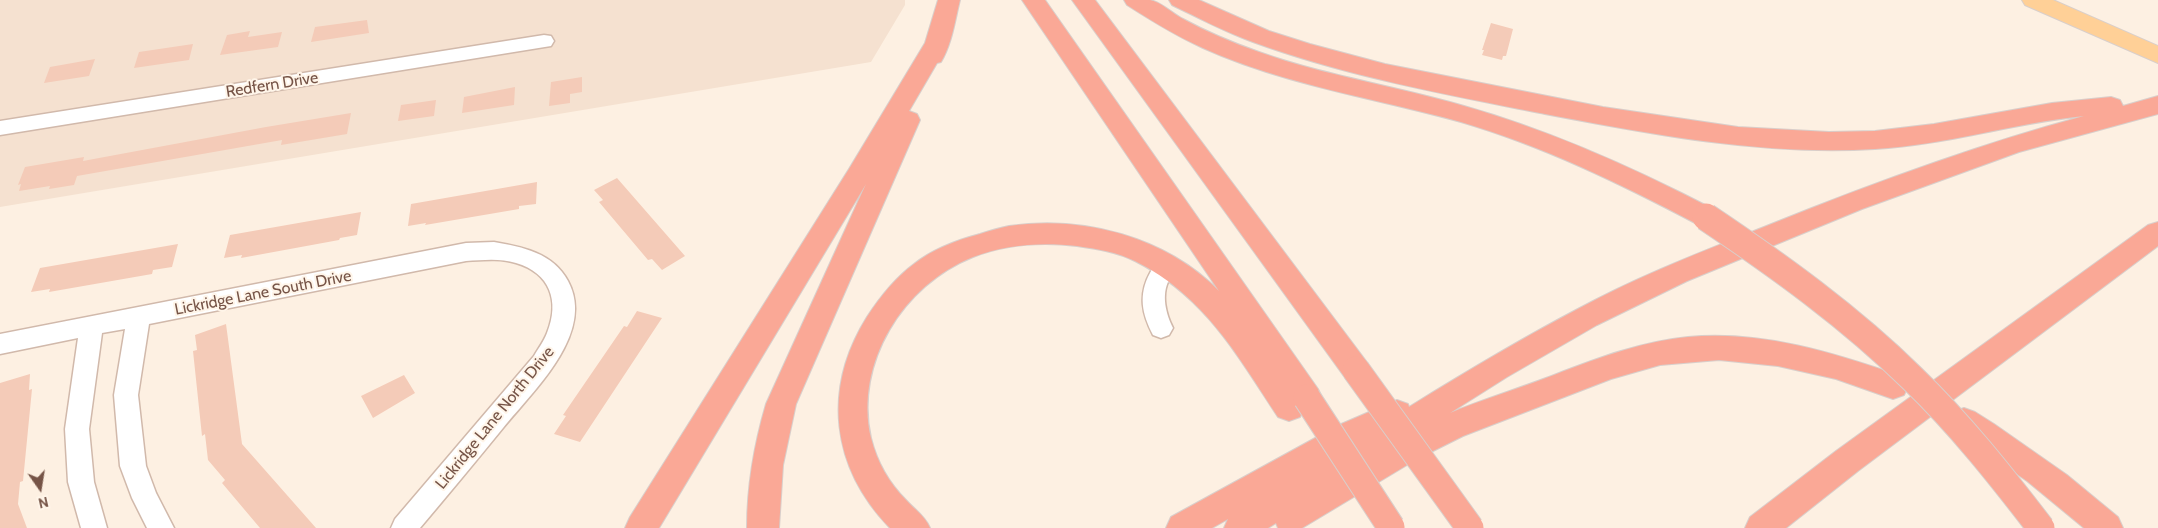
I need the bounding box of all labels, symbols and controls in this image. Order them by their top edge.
street label: Redfern Drive [224,68,320,102]
street label: Lickridge Lane South Drive [173,266,353,320]
street label: Lickridge Lane North Drive [432,343,558,493]
north arrow [15,463,65,513]
text: N [37,493,50,512]

